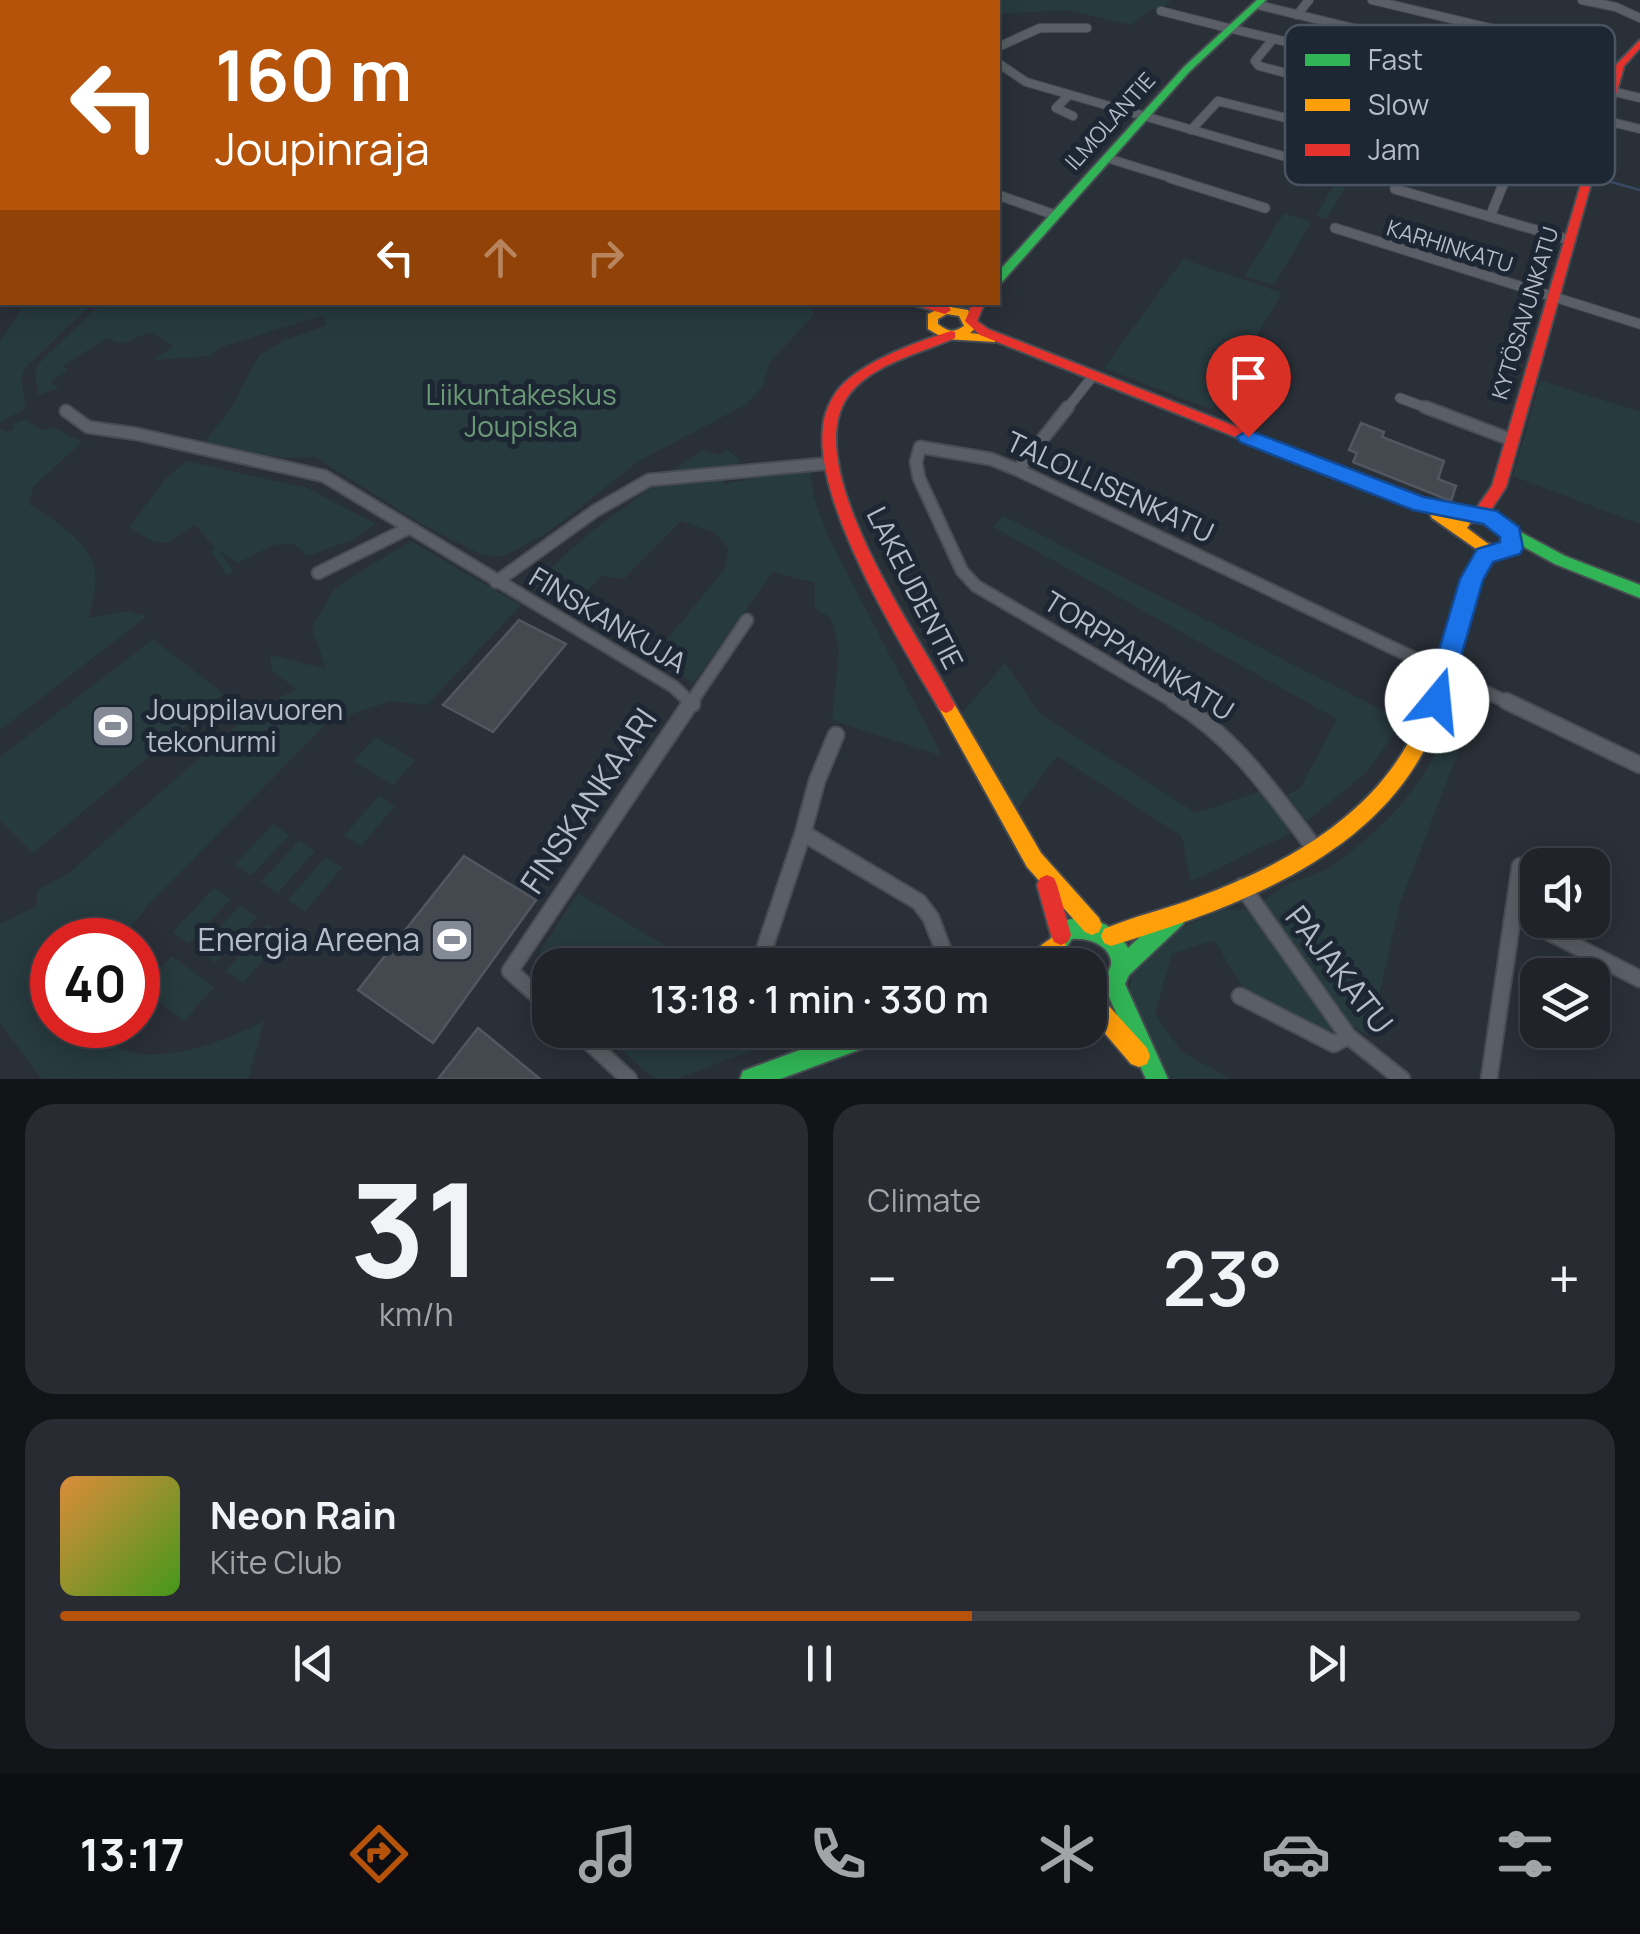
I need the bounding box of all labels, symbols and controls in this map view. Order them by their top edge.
legend [1285,25,1615,185]
text: 160 m [215,26,412,122]
icon: left [50,40,180,170]
text: Fast [1368,40,1423,78]
street label: ILMOLANTIE [1058,66,1162,176]
text: Slow [1368,85,1429,123]
text: Joupinraja [215,117,430,179]
text: Jam [1368,130,1420,168]
street label: KARHINKATU [1383,213,1517,279]
street label: KYTÖSAVUNKATU [1484,223,1566,403]
icon: left [368,230,423,285]
icon: ahead [473,230,528,285]
icon: right [578,230,633,285]
pin [1206,335,1291,438]
icon: arrive [1221,350,1276,405]
park label: Liikuntakeskus Joupiska [425,375,617,445]
street label: TALOLLISENKATU [1001,421,1220,551]
street label: LAKEUDENTIE [859,500,973,675]
street label: FINSKANKUJA [523,557,694,681]
street label: TORPPARINKATU [1037,581,1242,729]
position arrow [1385,649,1489,753]
place label: Jouppilavuoren tekonurmi [146,690,343,760]
street label: FINSKANKAARI [510,699,666,902]
sports icon: Jouppilavuoren tekonurmi [90,703,136,749]
map controls [1520,848,1610,1048]
button: sound [1520,848,1610,938]
street label: PAJAKATU [1276,896,1404,1043]
place label: Energia Areena [197,917,420,961]
sports icon: Energia Areena [429,917,475,963]
speed limit sign: 40 [30,918,160,1048]
button: layers [1520,958,1610,1048]
text: 13:18 · 1 min · 330 m [650,972,989,1024]
text: 31 [350,1138,483,1316]
text: Climate [868,1178,981,1222]
text: 23° [1162,1226,1283,1329]
text: − [868,1240,897,1316]
text: + [1548,1240,1580,1316]
text: km/h [379,1292,453,1336]
text: Neon Rain [210,1488,396,1540]
text: Kite Club [210,1540,342,1584]
icon: previous [286,1636,341,1691]
icon: pause [792,1636,847,1691]
icon: next [1299,1636,1354,1691]
icon: directions [344,1819,414,1889]
icon: music [573,1819,643,1889]
icon: phone [803,1819,873,1889]
icon: climate [1032,1819,1102,1889]
icon: car [1261,1819,1331,1889]
icon: filters [1490,1819,1560,1889]
text: 13:17 [80,1823,185,1885]

